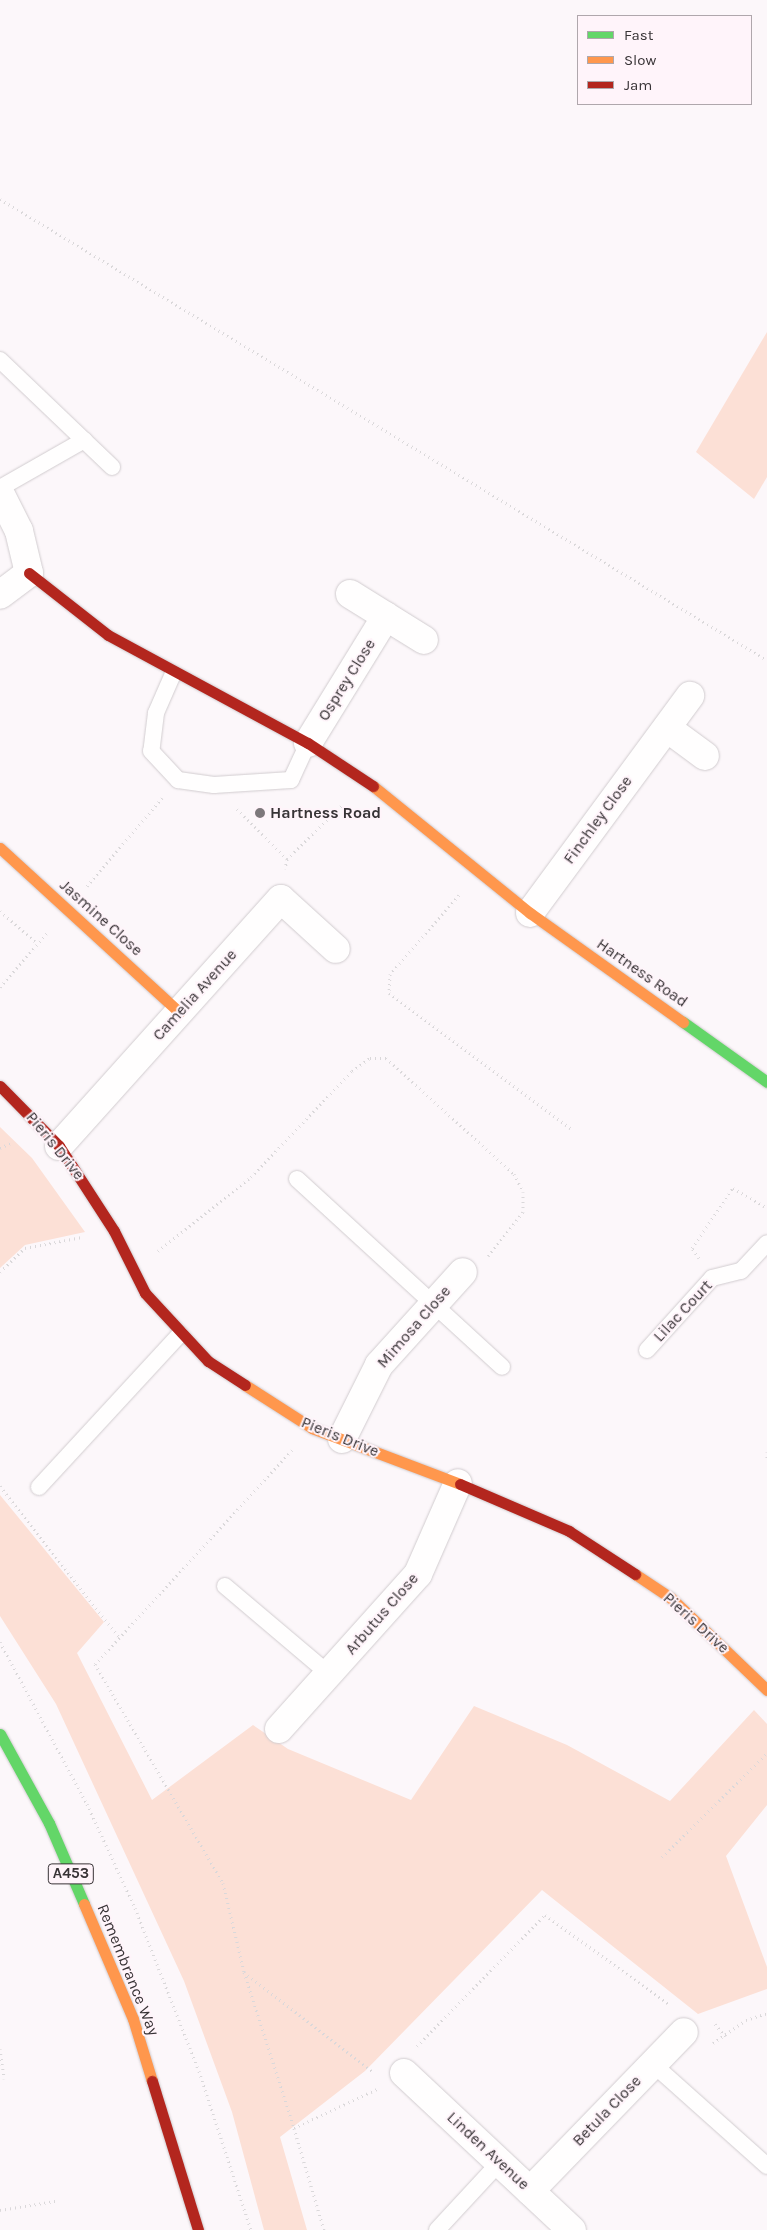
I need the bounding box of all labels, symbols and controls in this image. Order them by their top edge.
legend [577,15,752,105]
text: Fast [624,26,653,44]
text: Slow [624,51,656,69]
text: Jam [624,76,652,94]
street label: Osprey Close [314,635,380,725]
street label: Finchley Close [560,772,636,868]
place label: Hartness Road [270,803,381,823]
marker: Hartness Road [254,807,266,819]
street label: Jasmine Close [56,876,146,960]
street label: Hartness Road [593,935,691,1011]
street label: Camelia Avenue [149,945,241,1045]
street label: Pieris Drive [22,1108,88,1184]
street label: Lilac Court [650,1276,716,1346]
street label: Mimosa Close [373,1282,455,1372]
street label: Pieris Drive [298,1413,382,1461]
street label: Arbutus Close [341,1569,423,1659]
street label: Pieris Drive [659,1588,733,1658]
road number: A453 [47,1862,95,1886]
street label: Remembrance Way [93,1901,163,2039]
street label: Betula Close [569,2072,645,2150]
street label: Linden Avenue [443,2108,533,2194]

